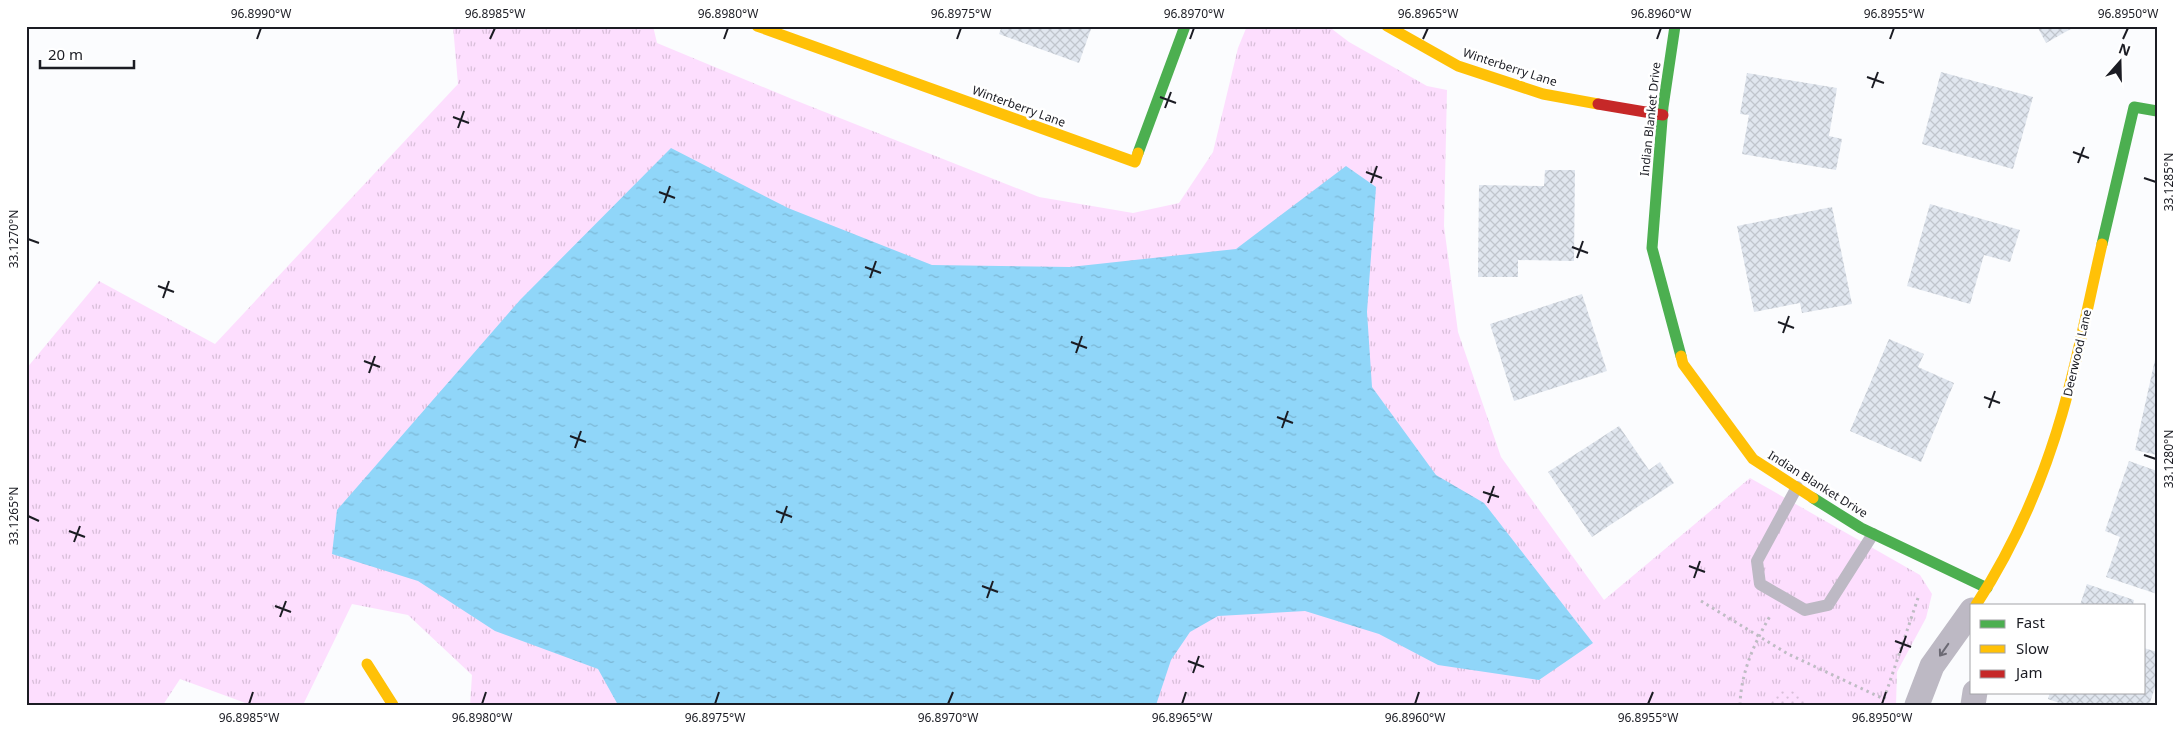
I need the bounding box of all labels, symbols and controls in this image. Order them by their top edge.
text: 96.8990°W [231,5,291,22]
text: 96.8985°W [465,5,525,22]
text: 96.8980°W [698,5,758,22]
text: 96.8975°W [931,5,991,22]
text: 96.8970°W [1164,5,1224,22]
text: 96.8965°W [1398,5,1458,22]
text: 96.8960°W [1631,5,1691,22]
text: 96.8955°W [1864,5,1924,22]
text: 96.8950°W [2098,5,2158,22]
scale bar [40,38,134,70]
north arrow [2096,38,2146,88]
text: N [2116,38,2133,60]
text: 20 m [48,44,83,64]
street label: Winterberry Lane [1461,44,1560,90]
street label: Indian Blanket Drive [1636,61,1664,177]
street label: Winterberry Lane [970,81,1068,131]
text: 33.1285°N [2160,153,2177,211]
text: 33.1270°N [5,210,22,268]
street label: Deerwood Lane [2059,308,2095,398]
text: 33.1280°N [2160,430,2177,488]
street label: Indian Blanket Drive [1765,446,1871,522]
text: 33.1265°N [5,487,22,545]
legend [1970,604,2146,694]
text: Fast [2016,612,2045,632]
text: Slow [2016,638,2049,658]
one-way arrow [1939,643,1949,657]
text: Jam [2014,662,2043,682]
text: 96.8985°W [219,709,279,726]
text: 96.8980°W [452,709,512,726]
text: 96.8975°W [685,709,745,726]
text: 96.8970°W [918,709,978,726]
text: 96.8965°W [1152,709,1212,726]
text: 96.8960°W [1385,709,1445,726]
text: 96.8955°W [1618,709,1678,726]
text: 96.8950°W [1852,709,1912,726]

